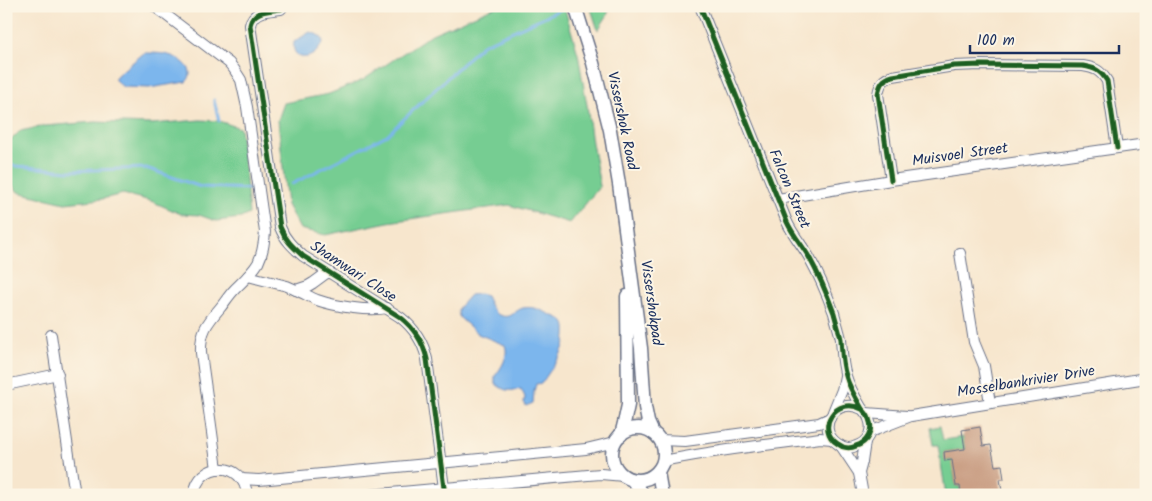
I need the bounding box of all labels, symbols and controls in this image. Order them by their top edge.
scale bar [970,22,1118,54]
text: 100 m [977,29,1015,53]
street label: Vissershok Road [600,69,644,173]
street label: Muisvoel Street [910,136,1010,174]
street label: Falcon Street [762,146,817,233]
street label: Shamwari Close [305,235,401,309]
street label: Vissershokpad [633,259,669,348]
street label: Mosselbankrivier Drive [955,359,1097,405]

